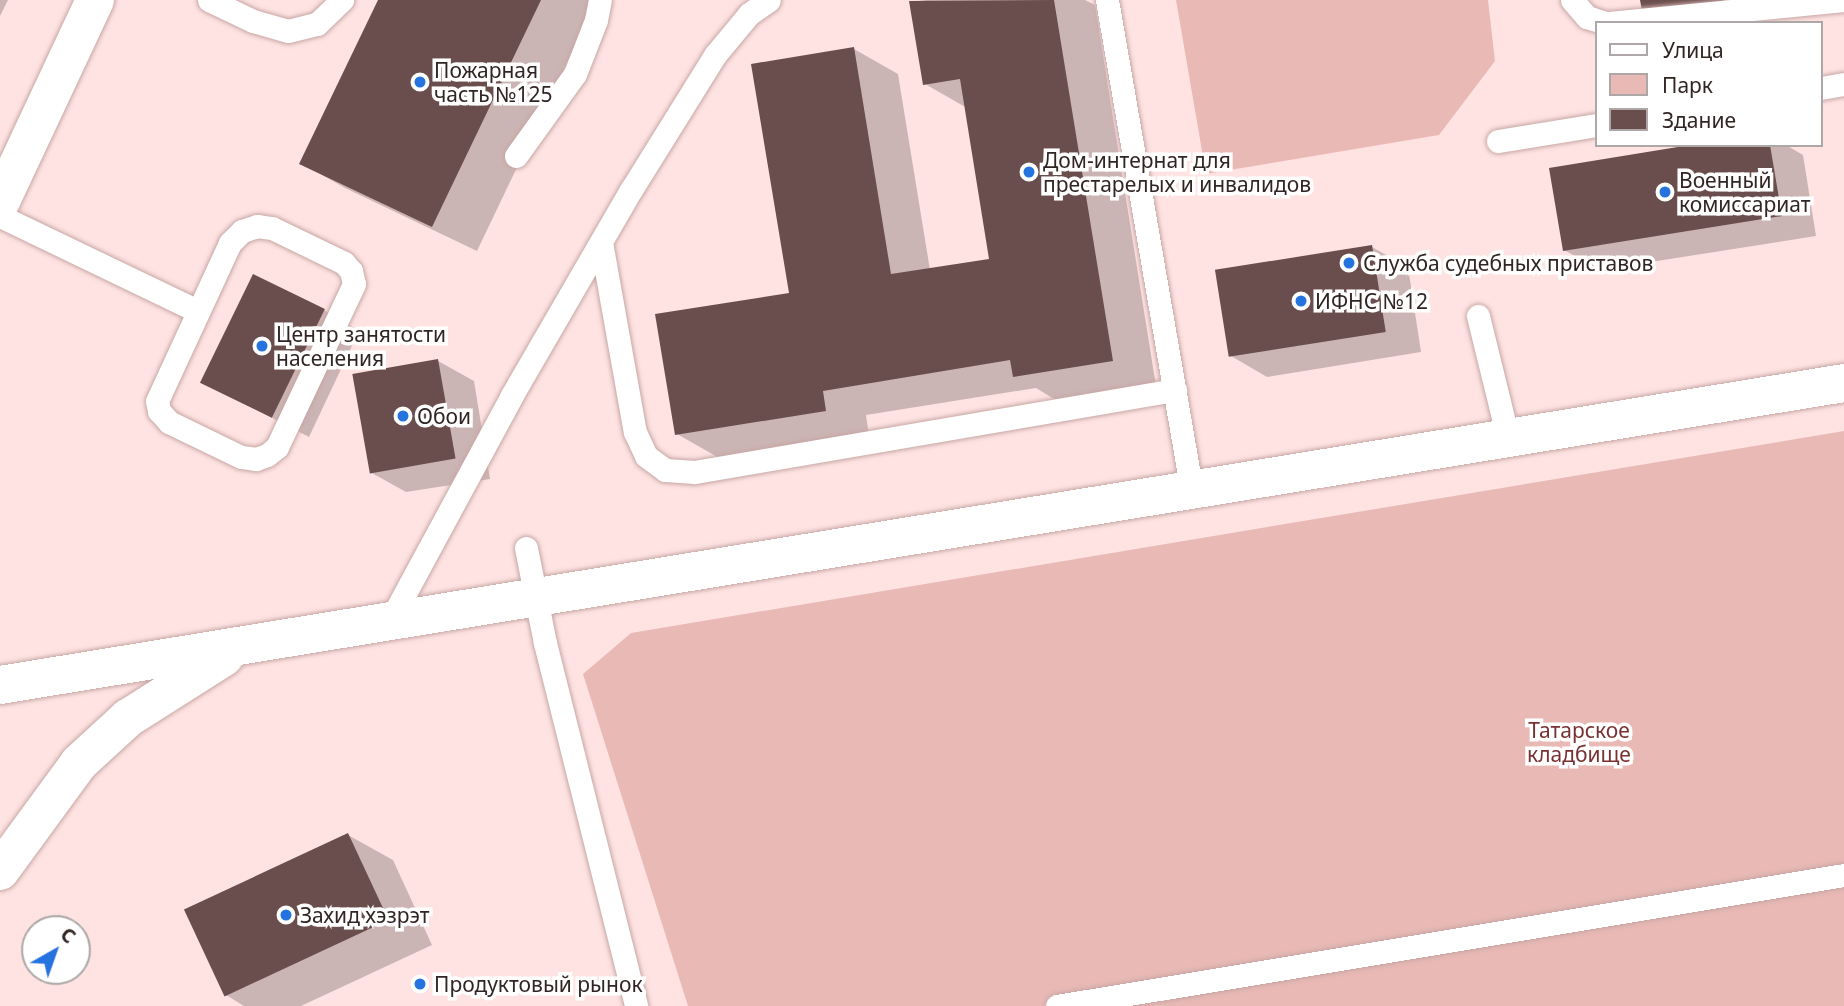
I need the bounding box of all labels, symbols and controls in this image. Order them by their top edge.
legend [1596,21,1823,147]
text: Улица [1662,36,1724,64]
place label: Пожарная часть №125 [434,57,553,107]
text: Парк [1662,71,1713,99]
marker: Пожарная часть №125 [412,74,428,90]
text: Здание [1662,106,1736,134]
place label: Дом-интернат для престарелых и инвалидов [1043,147,1311,197]
marker: Дом-интернат для престарелых и инвалидов [1021,164,1037,180]
place label: Военный комиссариат [1679,167,1811,217]
marker: Военный комиссариат [1657,184,1673,200]
place label: Служба судебных приставов [1363,250,1653,276]
marker: Служба судебных приставов [1341,255,1357,271]
place label: ИФНС №12 [1315,288,1428,314]
marker: ИФНС №12 [1293,293,1309,309]
place label: Центр занятости населения [276,321,446,371]
marker: Центр занятости населения [254,338,270,354]
place label: Обои [417,403,471,429]
marker: Обои [395,408,411,424]
park label: Татарское кладбище [1527,717,1631,767]
place label: Захид хэзрэт [300,902,429,928]
marker: Захид хэзрэт [278,907,294,923]
north arrow [21,915,91,985]
text: С [55,922,81,949]
place label: Продуктовый рынок [434,971,643,997]
marker: Продуктовый рынок [412,976,428,992]

